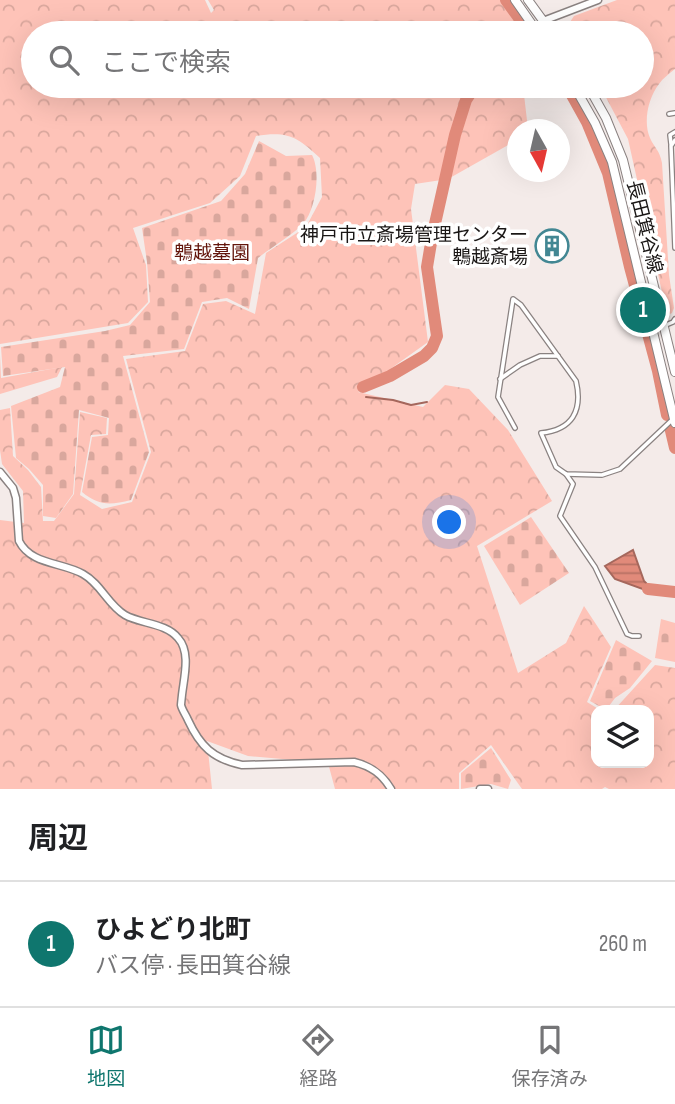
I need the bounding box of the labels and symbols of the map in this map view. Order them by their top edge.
north arrow [507,119,570,182]
street label: 長田箕谷線 [621,178,667,276]
place label: 神戸市立斎場管理センター 鵯越斎場 [300,224,528,269]
building icon: 神戸市立斎場管理センター 鵯越斎場 [533,227,571,265]
park label: 鵯越墓園 [174,242,250,265]
pin: 1 [620,284,666,336]
your location [432,505,466,539]

